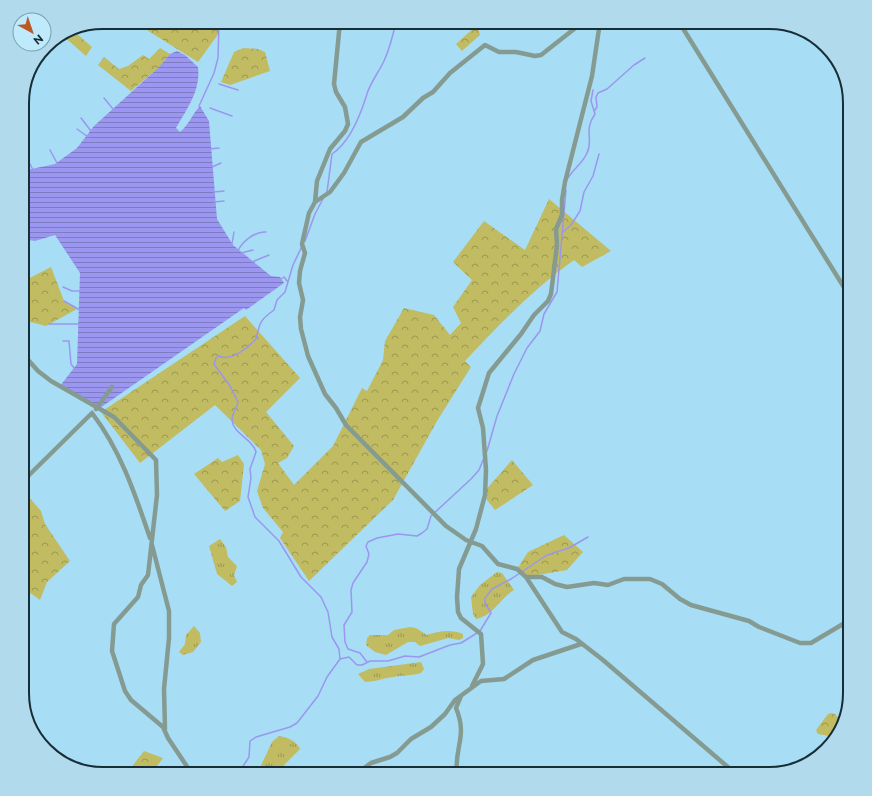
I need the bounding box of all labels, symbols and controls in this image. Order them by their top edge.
north arrow [12,12,52,52]
text: N [31,31,46,48]

